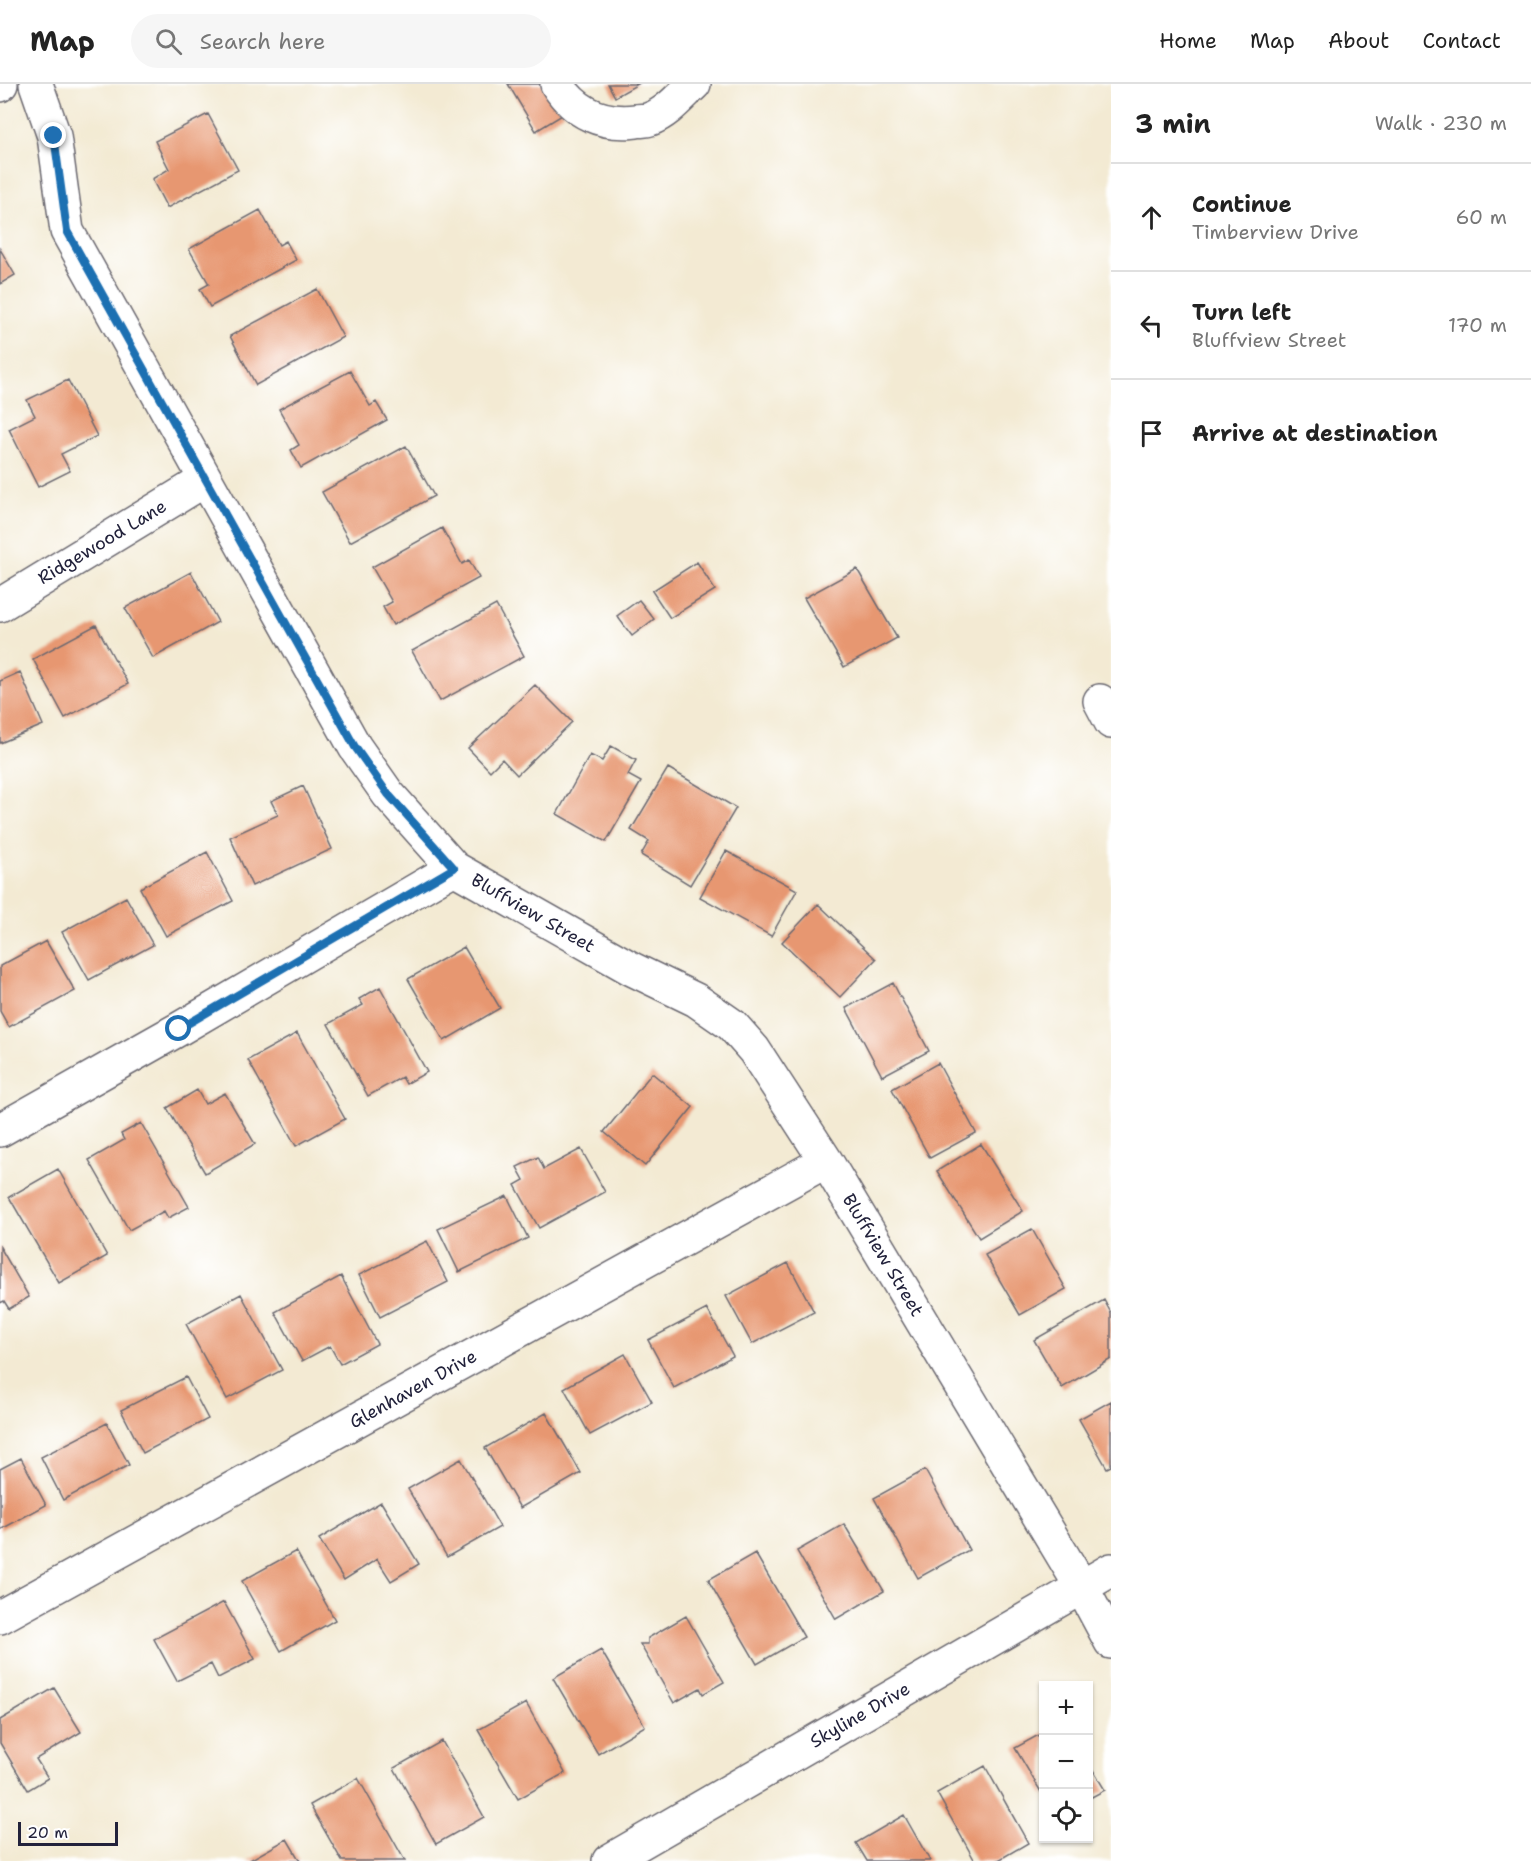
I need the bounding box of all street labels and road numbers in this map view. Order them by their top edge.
street label: Ridgewood Lane [33,494,171,590]
street label: Bluffview Street [467,868,599,958]
street label: Bluffview Street [837,1189,929,1321]
street label: Glenhaven Drive [345,1344,481,1434]
street label: Skyline Drive [806,1677,914,1753]

